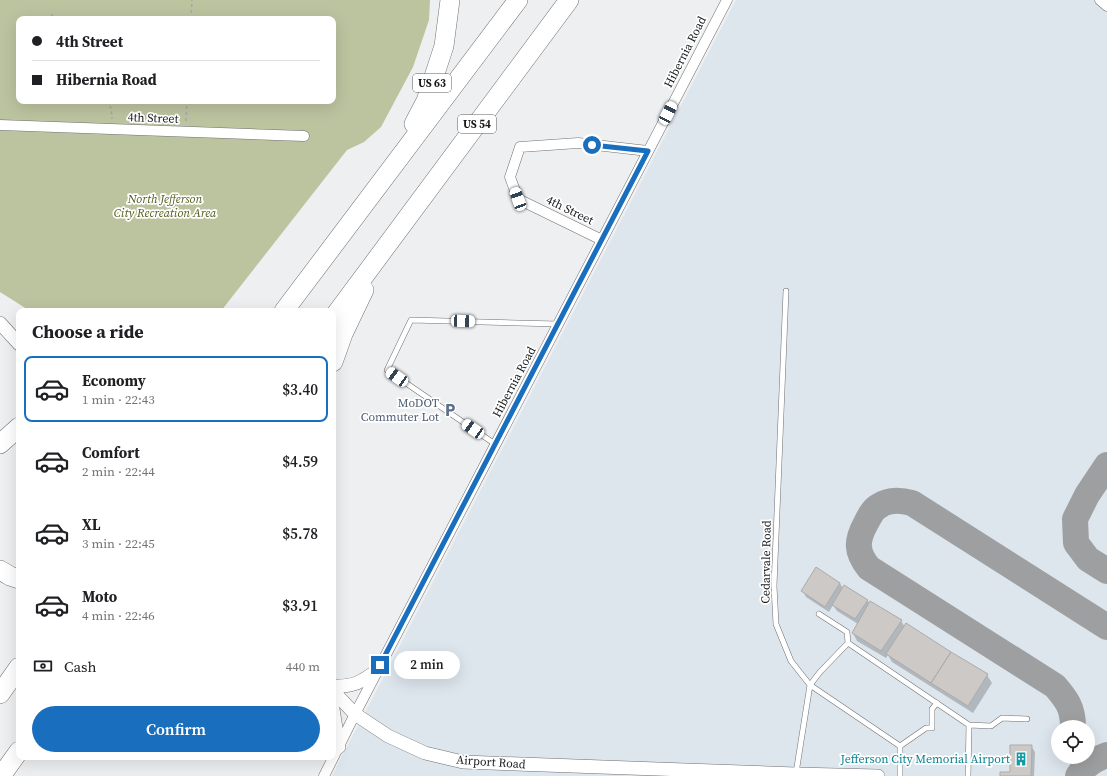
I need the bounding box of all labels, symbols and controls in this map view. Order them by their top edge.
street label: Hibernia Road [660,13,710,90]
text: 4th Street [56,31,123,52]
text: Hibernia Road [56,69,157,90]
road number: US 63 [413,74,451,92]
car [657,100,679,126]
street label: 4th Street [127,109,179,127]
road number: US 54 [458,115,496,133]
route start [583,136,601,154]
car [508,186,528,212]
park label: North Jefferson City Recreation Area [114,191,217,221]
street label: 4th Street [544,192,596,228]
car [451,315,475,327]
text: Choose a ride [32,319,144,344]
street label: Hibernia Road [489,344,539,420]
car [384,365,410,389]
text: Economy [82,370,146,391]
icon: car [34,371,70,407]
text: $3.40 [282,379,318,400]
text: 1 min · 22:43 [82,391,155,408]
place label: MoDOT Commuter Lot [361,395,440,425]
parking icon: MoDOT Commuter Lot [442,402,458,418]
car [460,417,486,441]
text: Comfort [82,442,140,463]
icon: car [34,443,70,479]
text: $4.59 [282,451,318,472]
text: 2 min · 22:44 [82,463,155,480]
text: XL [82,514,101,535]
icon: car [34,515,70,551]
street label: Cedarvale Road [757,520,775,604]
text: $5.78 [282,523,318,544]
text: 3 min · 22:45 [82,535,155,552]
text: Moto [82,586,117,607]
icon: car [34,587,70,623]
text: $3.91 [282,595,318,616]
text: 4 min · 22:46 [82,607,155,624]
callout: 2 min [394,651,460,679]
icon: cash [32,655,54,677]
text: Cash [64,656,96,677]
route end [371,656,389,674]
text: 2 min [410,656,444,673]
text: 440 m [286,658,320,675]
button: Confirm [32,706,320,752]
map controls [1051,720,1095,764]
button: locate [1051,720,1095,764]
place label: Jefferson City Memorial Airport [839,751,1010,767]
building icon: Jefferson City Memorial Airport [1013,751,1029,767]
street label: Airport Road [456,752,526,772]

